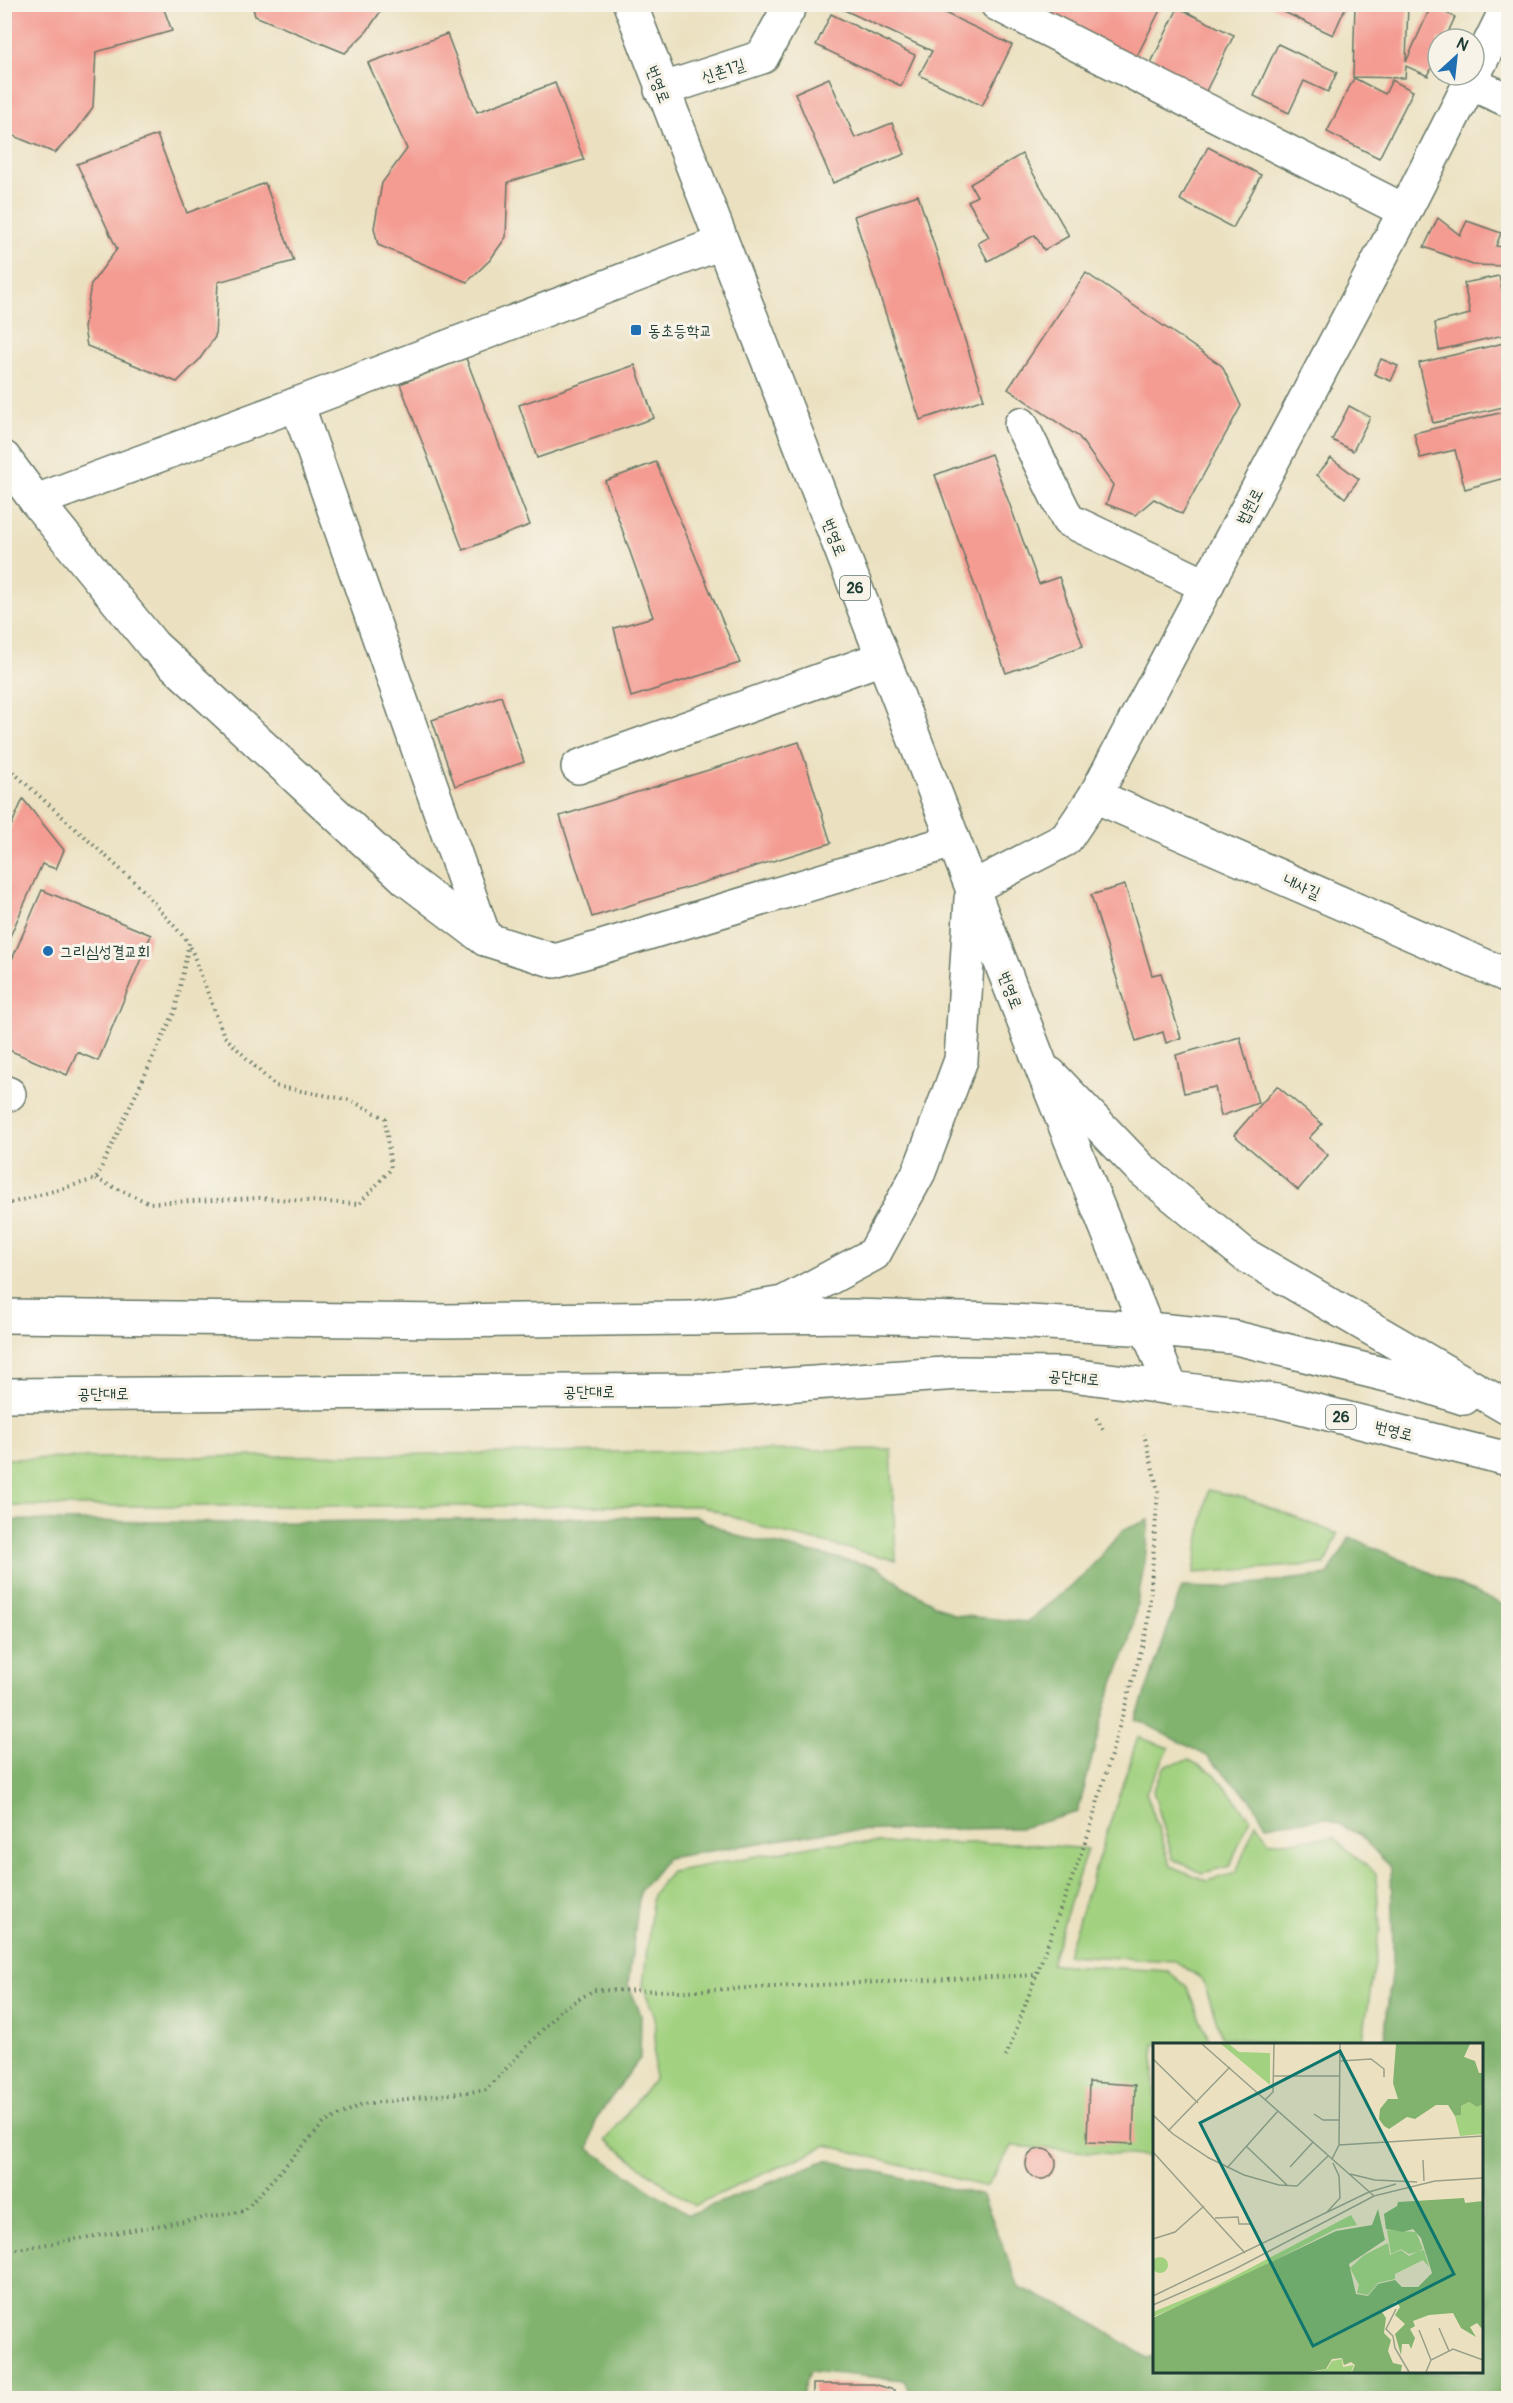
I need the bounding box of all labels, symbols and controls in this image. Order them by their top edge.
north arrow [1426,27,1486,87]
text: N [1453,33,1472,56]
street label: 신촌1길 [699,54,748,87]
street label: 번영로 [642,63,674,106]
place label: 동초등학교 [648,321,712,341]
marker: 동초등학교 [629,323,643,337]
street label: 법원로 [1232,485,1268,528]
street label: 번영로 [818,516,850,559]
road number: 26 [840,576,870,600]
street label: 내사길 [1280,870,1323,904]
place label: 그리심성결교회 [60,942,150,962]
marker: 그리심성결교회 [41,944,55,958]
street label: 번영로 [994,969,1026,1012]
street label: 공단대로 [1047,1366,1100,1390]
street label: 공단대로 [563,1382,615,1402]
street label: 공단대로 [77,1384,129,1404]
road number: 26 [1326,1405,1356,1429]
street label: 번영로 [1373,1417,1415,1445]
inset map [1153,2043,1483,2373]

